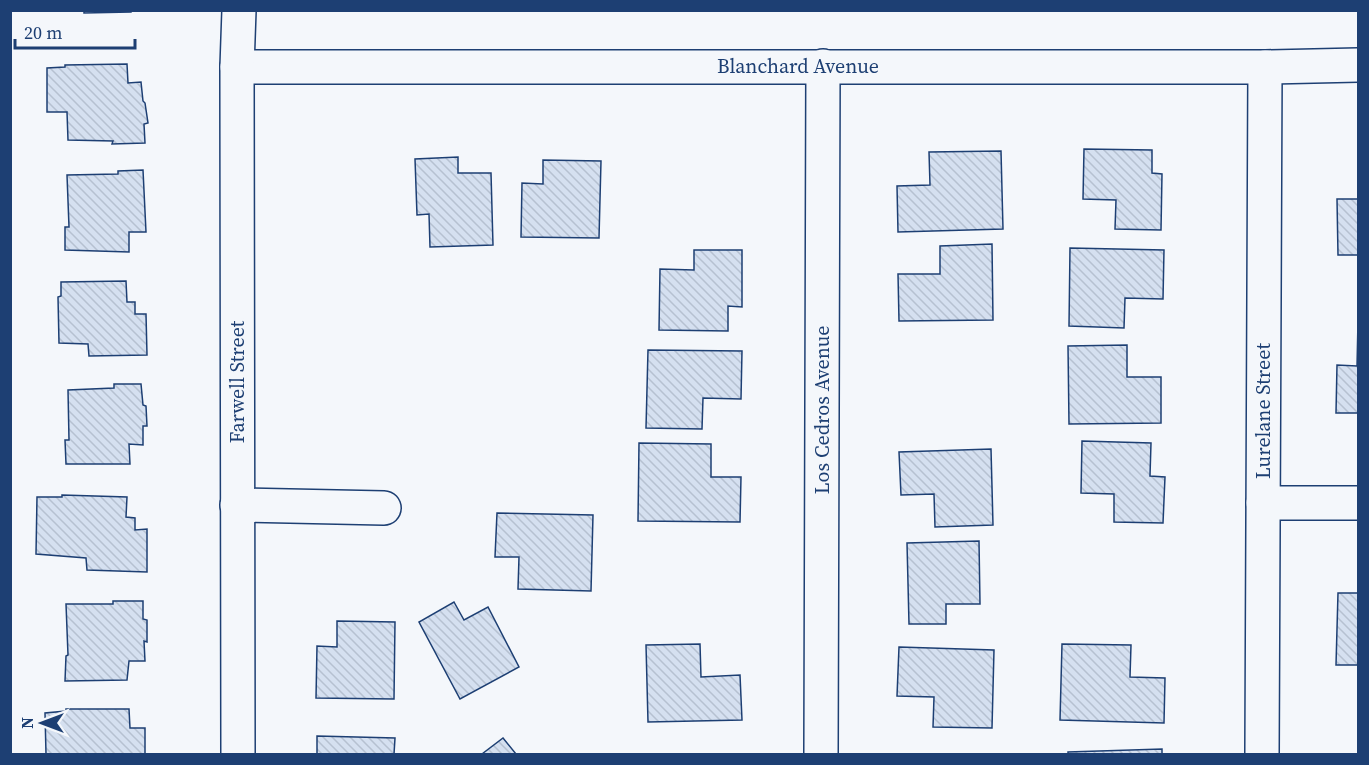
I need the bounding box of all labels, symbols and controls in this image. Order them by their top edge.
scale bar [15,12,135,50]
text: 20 m [24,20,62,45]
street label: Blanchard Avenue [717,52,879,80]
street label: Farwell Street [223,320,251,443]
street label: Los Cedros Avenue [808,326,836,494]
street label: Lurelane Street [1249,343,1277,479]
north arrow [12,693,72,753]
text: N [16,717,38,729]

